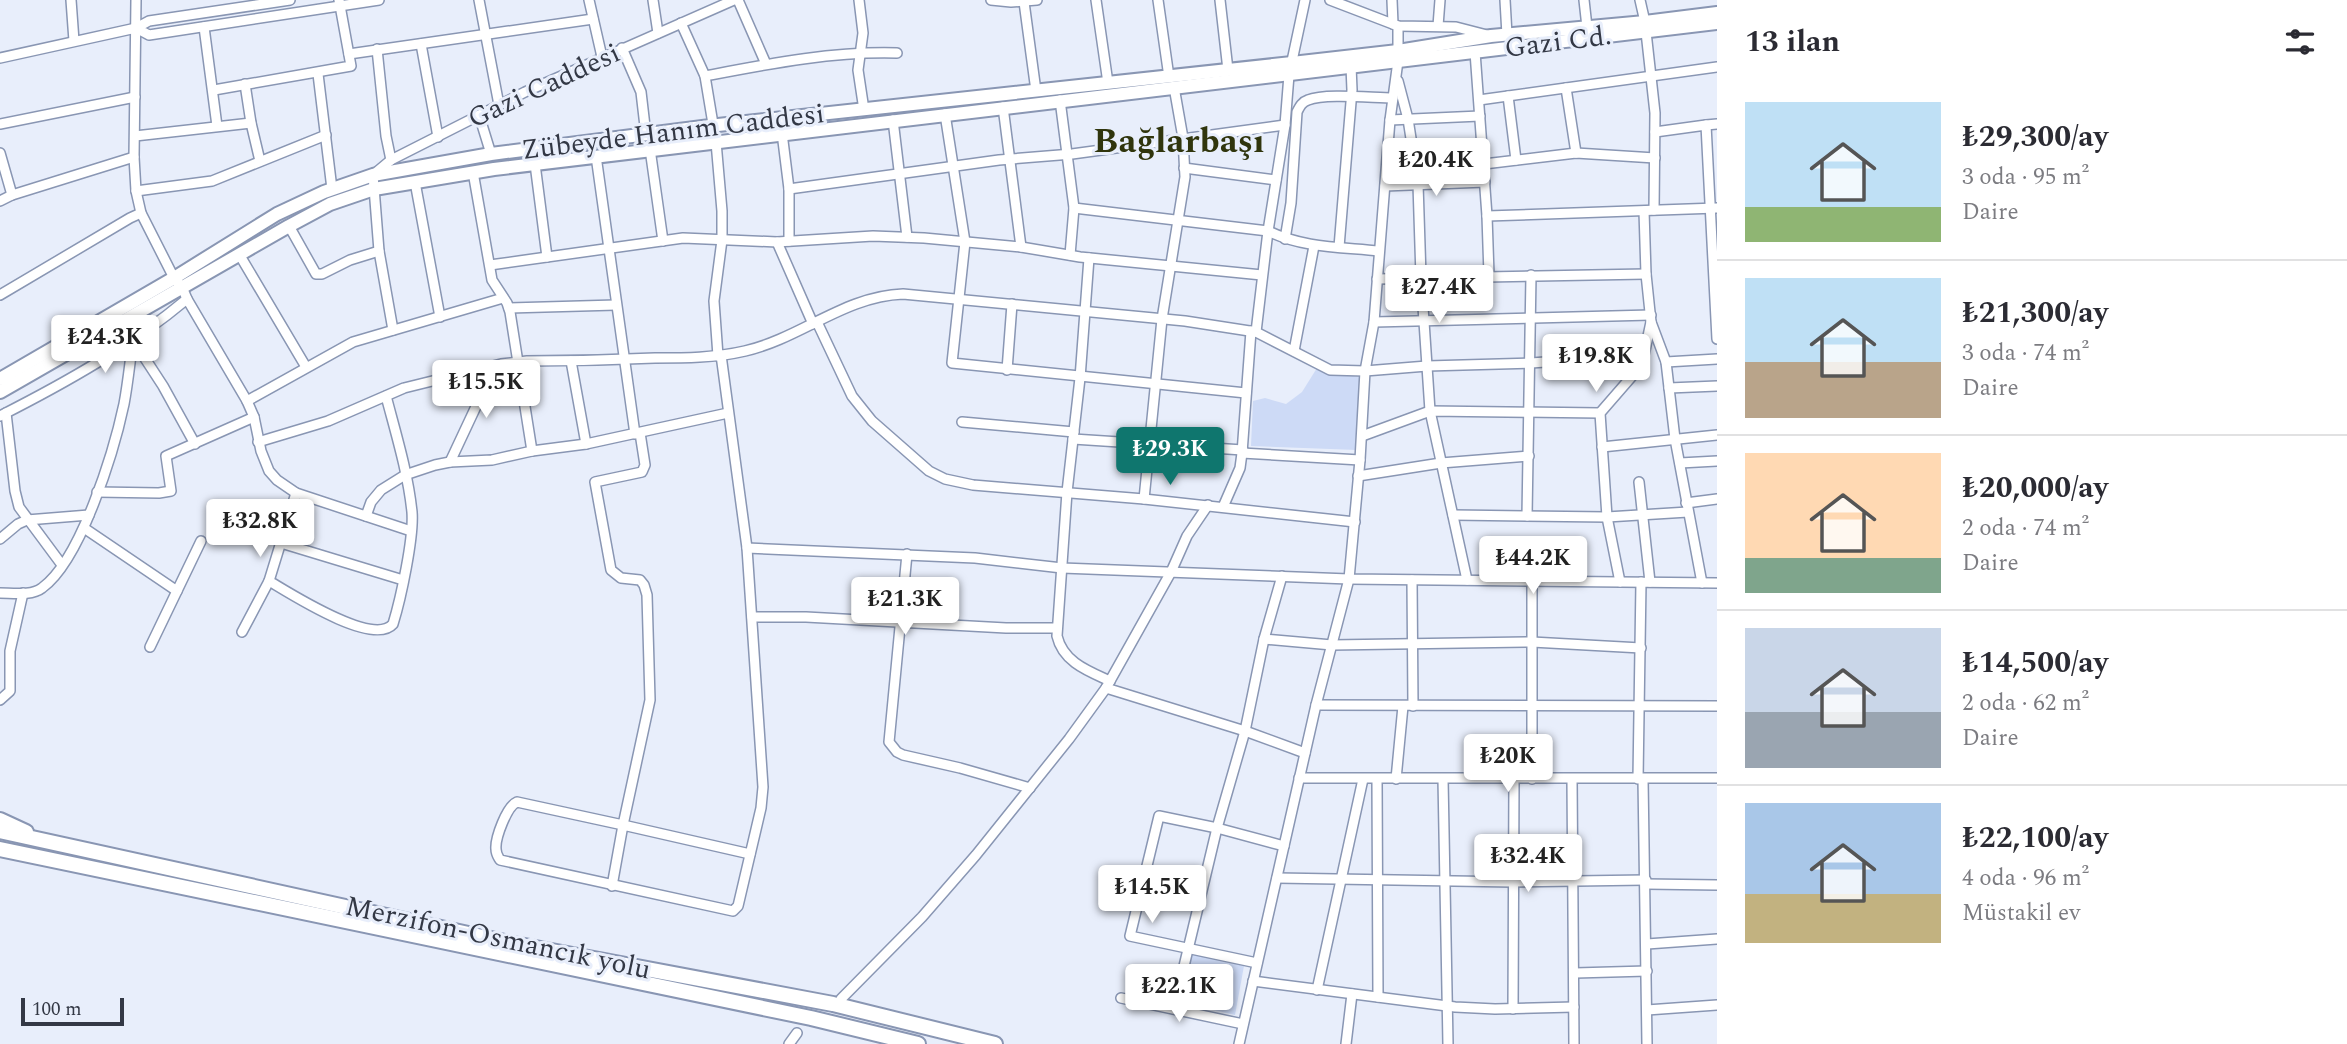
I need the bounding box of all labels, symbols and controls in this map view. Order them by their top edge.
street label: Gazi Cd. [1502,14,1614,70]
text: 13 ilan [1745,19,1840,65]
icon: filters [2281,23,2319,61]
street label: Gazi Caddesi [461,32,627,140]
street label: Zübeyde Hanım Caddesi [519,92,827,172]
text: ₺29,300/ay [1962,114,2108,160]
district label: Bağlarbaşı [1093,115,1265,168]
icon: home [1801,130,1885,214]
pin: ₺20.4K [1379,138,1493,198]
text: ₺20.4K [1398,143,1474,178]
text: 3 oda · 95 m² [1962,160,2089,195]
text: Daire [1962,195,2019,230]
pin: ₺27.4K [1382,266,1496,325]
text: ₺27.4K [1401,270,1477,305]
text: ₺21,300/ay [1962,290,2108,336]
icon: home [1801,306,1885,390]
pin: ₺24.3K [48,316,162,375]
text: ₺24.3K [67,320,143,355]
pin: ₺19.8K [1539,334,1653,394]
text: 3 oda · 74 m² [1962,336,2089,371]
text: ₺19.8K [1558,339,1634,374]
pin: ₺15.5K [429,360,543,420]
text: ₺15.5K [448,365,524,400]
text: Daire [1962,371,2019,406]
pin: ₺29.3K [1113,428,1227,487]
text: ₺29.3K [1132,432,1208,467]
text: ₺20,000/ay [1962,465,2108,511]
icon: home [1801,481,1885,565]
pin: ₺32.8K [203,500,317,559]
text: ₺32.8K [222,504,298,539]
text: 2 oda · 74 m² [1962,511,2089,546]
pin: ₺44.2K [1476,536,1590,596]
text: ₺44.2K [1495,541,1571,576]
text: Daire [1962,546,2019,581]
pin: ₺21.3K [848,578,962,637]
text: ₺21.3K [867,582,943,617]
text: ₺14,500/ay [1962,640,2108,686]
icon: home [1801,656,1885,740]
text: 2 oda · 62 m² [1962,686,2089,721]
text: Daire [1962,721,2019,756]
pin: ₺20K [1467,734,1549,794]
text: ₺20K [1480,739,1536,774]
text: ₺22,100/ay [1962,815,2108,861]
icon: home [1801,831,1885,915]
pin: ₺32.4K [1471,834,1585,894]
text: ₺32.4K [1490,839,1566,874]
text: 4 oda · 96 m² [1962,861,2089,896]
pin: ₺14.5K [1095,866,1209,925]
text: ₺14.5K [1114,870,1190,905]
street label: Merzifon-Osmancık yolu [341,885,655,991]
text: Müstakil ev [1962,896,2080,931]
pin: ₺22.1K [1122,964,1236,1024]
text: ₺22.1K [1141,969,1217,1004]
scale bar [21,995,124,1027]
text: 100 m [32,995,82,1024]

